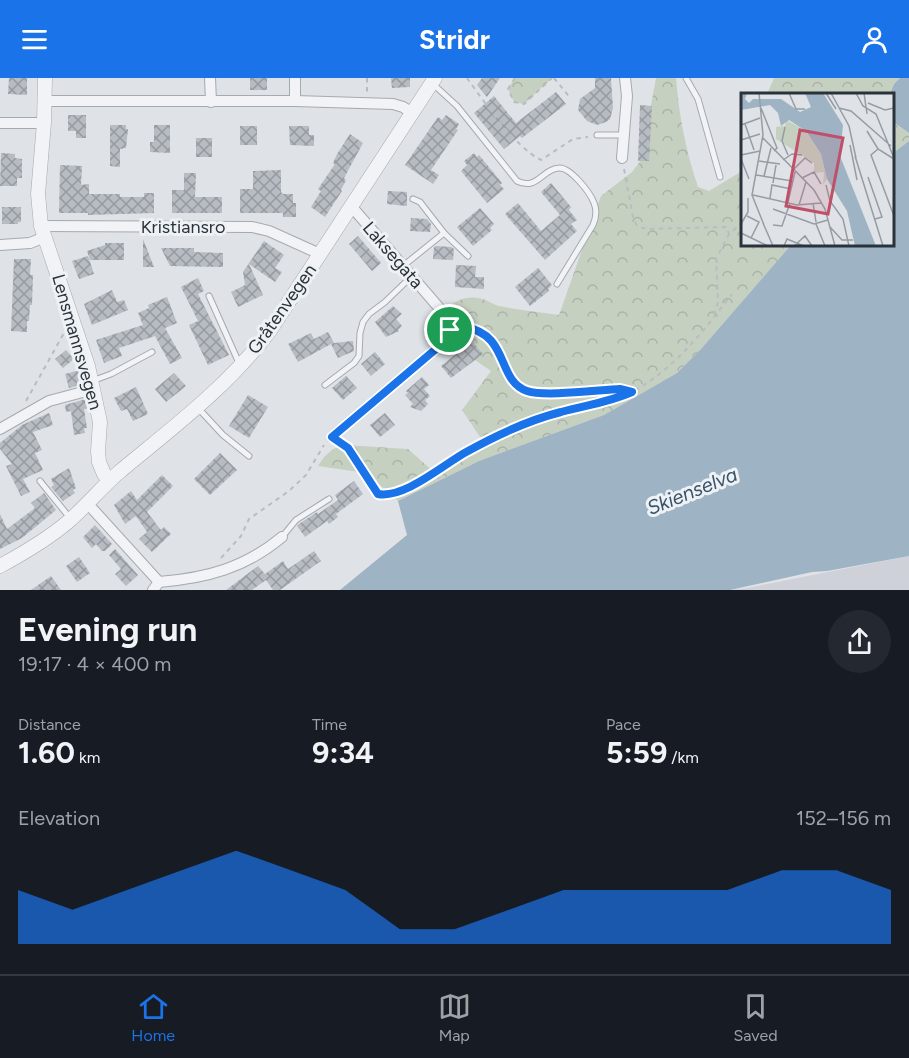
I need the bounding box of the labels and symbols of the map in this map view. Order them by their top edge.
inset map [741,93,894,246]
street label: Kristiansro [141,216,225,238]
street label: Laksegata [358,217,428,293]
street label: Gråtenvegen [243,260,321,358]
street label: Lensmannsvegen [47,272,107,412]
pin [424,304,475,355]
water label: Skienselva [643,462,741,520]

